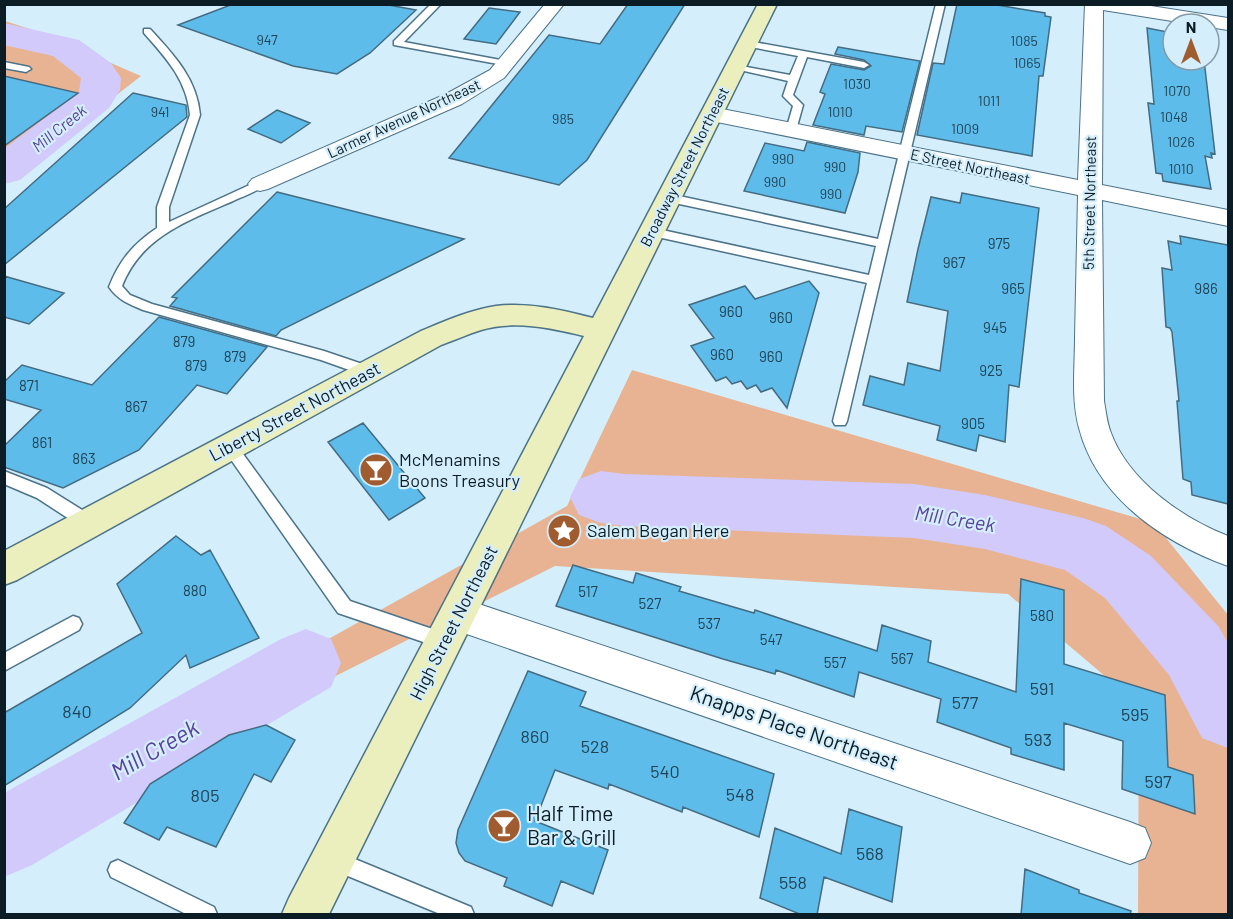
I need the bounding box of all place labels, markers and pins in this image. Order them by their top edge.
place label: McMenamins Boons Treasury [399,448,520,491]
bar icon: McMenamins Boons Treasury [358,452,394,488]
place icon: Salem Began Here [546,513,582,549]
place label: Salem Began Here [587,519,729,541]
place label: Half Time Bar & Grill [527,800,616,849]
bar icon: Half Time Bar & Grill [486,808,522,844]

